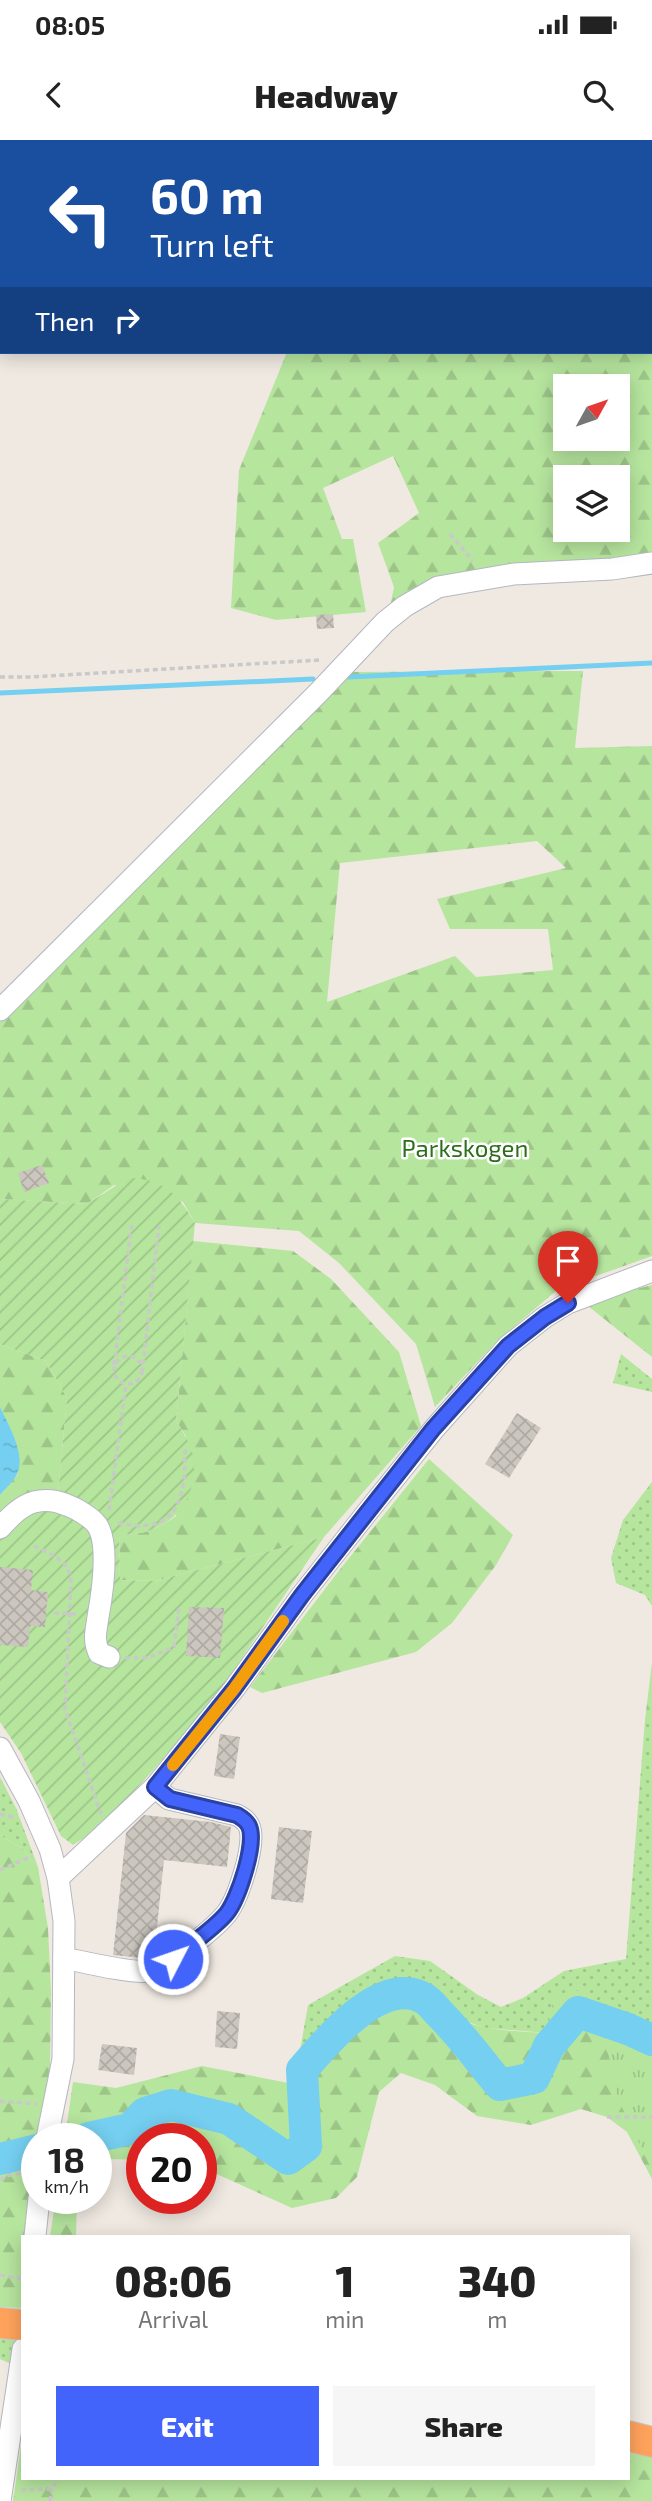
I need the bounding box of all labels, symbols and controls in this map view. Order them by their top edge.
text: 08:05 [35,9,105,40]
icon: back [35,76,73,114]
text: Headway [254,76,398,114]
icon: search [579,76,617,114]
text: 60 m [150,165,264,224]
icon: left [35,168,126,259]
text: Turn left [150,225,274,263]
icon: right [108,301,146,339]
text: Then [35,305,94,336]
north arrow [553,374,630,452]
map controls [553,374,630,542]
button: layers [553,465,630,542]
park label: Parkskogen [402,1133,528,1162]
pin [538,1231,598,1303]
icon: arrive [549,1242,587,1280]
position arrow [136,1922,210,1996]
speed limit sign: 20 [126,2123,217,2214]
text: 18 [48,2138,85,2180]
text: km/h [44,2175,89,2197]
text: 08:06 [115,2255,232,2305]
text: 1 [335,2255,354,2305]
text: 340 [458,2255,536,2305]
text: Arrival [138,2305,208,2333]
text: min [325,2305,364,2333]
text: m [487,2305,507,2333]
button: Exit [56,2386,319,2466]
button: Share [333,2386,595,2466]

